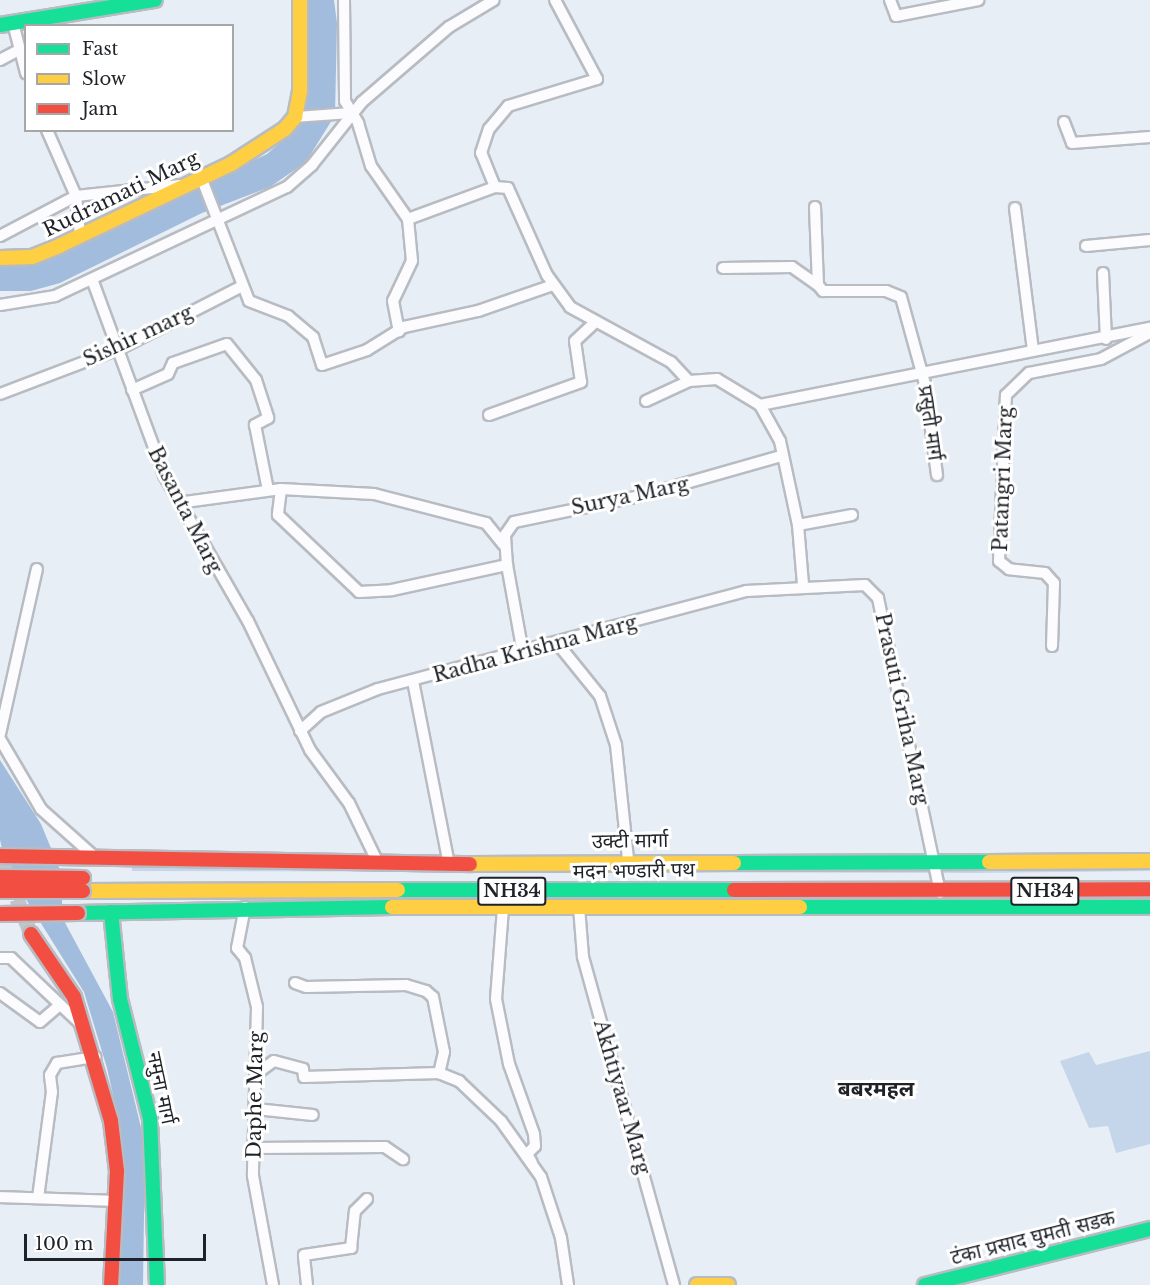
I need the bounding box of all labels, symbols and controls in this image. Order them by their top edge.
legend [24,24,234,132]
text: Fast [82,38,118,60]
text: Slow [82,68,126,90]
text: Jam [82,98,118,120]
street label: Rudramati Marg [39,146,203,242]
street label: Sishir marg [79,300,197,372]
street label: प्रसुती मार्ग [913,384,947,462]
street label: Patangri Marg [988,406,1018,552]
street label: Basanta Marg [143,443,227,577]
street label: Surya Marg [569,472,691,520]
street label: Radha Krishna Marg [430,610,640,688]
street label: Prasuti Griha Marg [870,611,934,807]
street label: उक्टी मार्गा [592,828,668,854]
street label: मदन भण्डारी पथ [573,858,695,884]
road number: NH34 [476,876,548,906]
road number: NH34 [1009,876,1081,906]
street label: Akhtiyaar Marg [588,1017,656,1177]
street label: Daphe Marg [242,1031,268,1159]
street label: नमुना मार्ग [142,1050,180,1126]
district label: बबरमहल [838,1076,914,1102]
street label: टंका प्रसाद घुमती सडक [948,1206,1118,1270]
scale bar [27,1222,208,1260]
text: 100 m [35,1233,93,1255]

